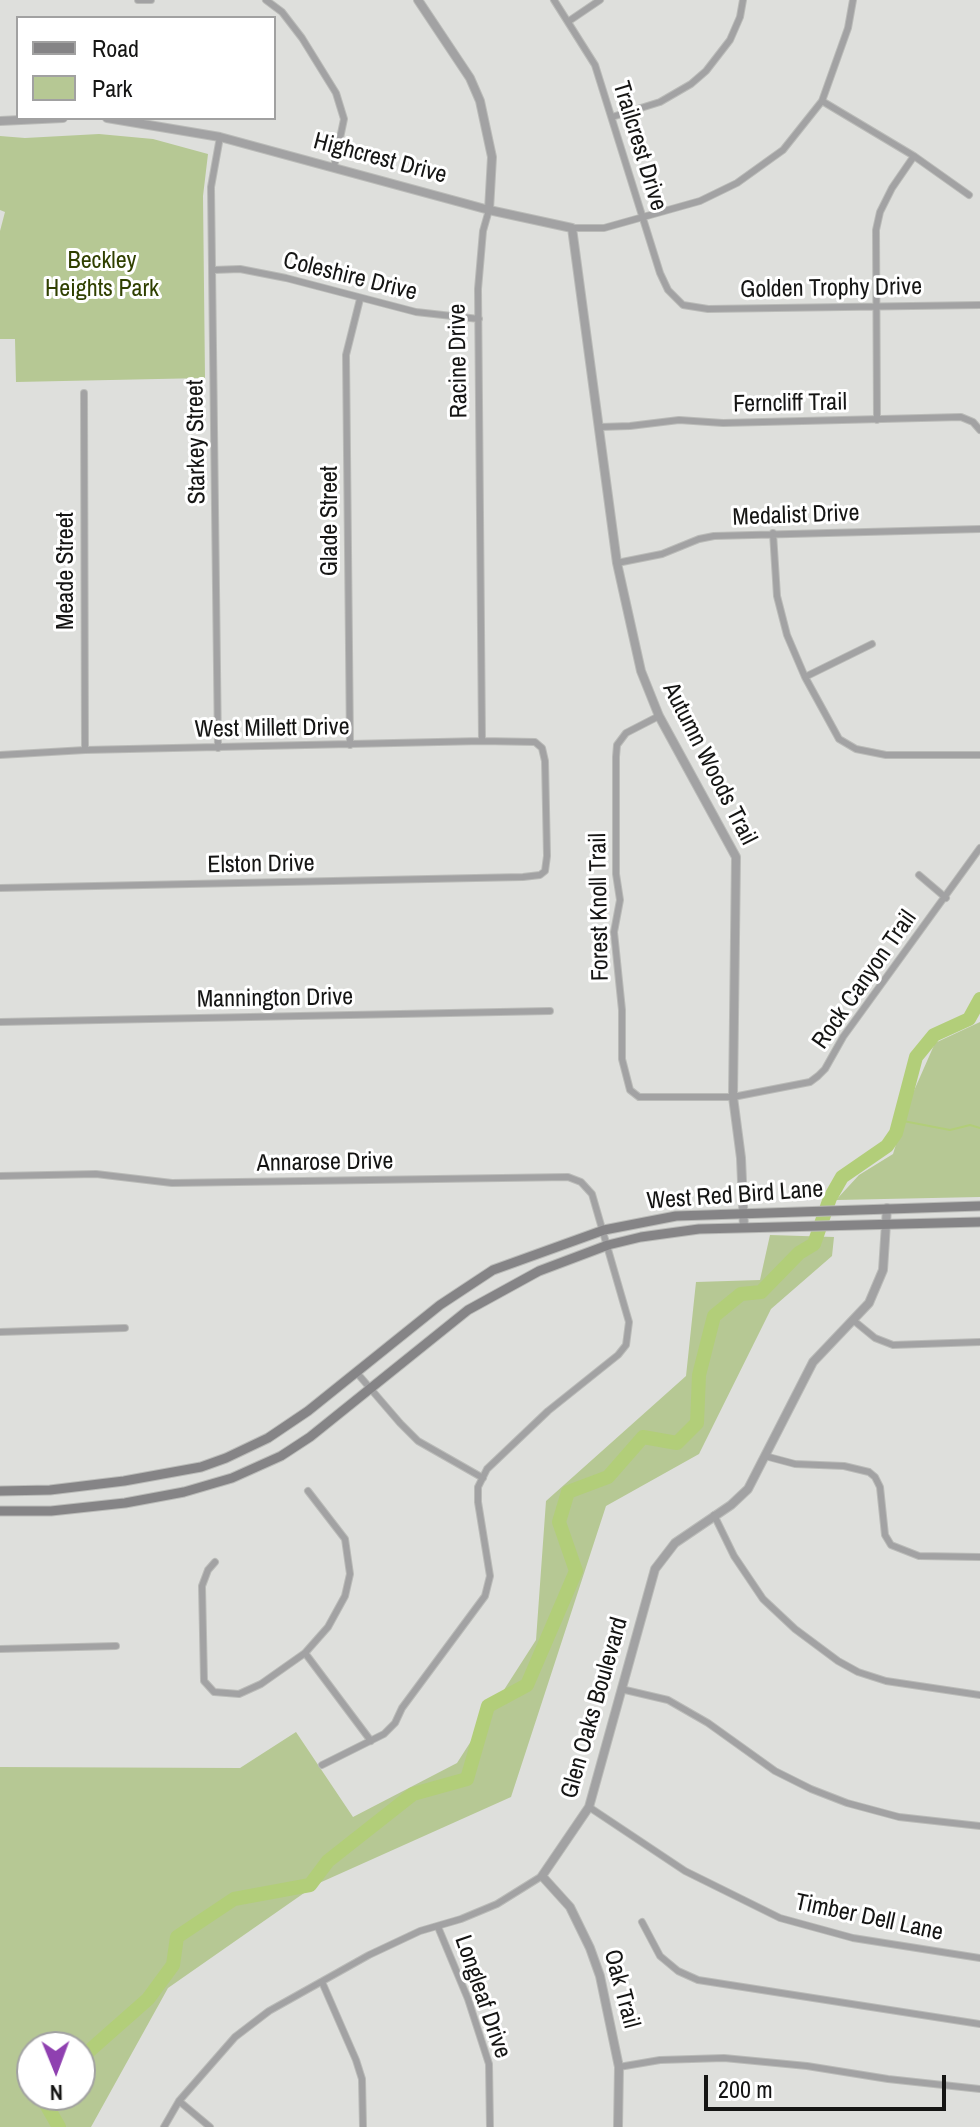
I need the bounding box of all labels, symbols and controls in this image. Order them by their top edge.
legend [16,16,276,120]
text: Road [92,32,139,64]
text: Park [92,72,132,104]
street label: Trailcrest Drive [606,78,672,214]
street label: Highcrest Drive [310,127,450,191]
street label: Coleshire Drive [280,246,420,308]
park label: Beckley Heights Park [45,248,159,304]
street label: Golden Trophy Drive [740,273,922,305]
street label: Racine Drive [444,303,474,419]
street label: Starkey Street [182,379,212,505]
street label: Ferncliff Trail [733,389,847,419]
street label: Glade Street [317,466,345,576]
street label: Medalist Drive [732,499,860,533]
street label: Meade Street [53,512,81,630]
street label: Autumn Woods Trail [656,678,762,850]
street label: West Millett Drive [194,713,350,745]
street label: Forest Knoll Trail [584,833,616,981]
street label: Elston Drive [207,850,315,880]
street label: Rock Canyon Trail [807,905,923,1055]
street label: Mannington Drive [197,983,353,1015]
street label: Annarose Drive [256,1147,394,1179]
street label: West Red Bird Lane [646,1175,824,1217]
street label: Glen Oaks Boulevard [555,1614,635,1802]
street label: Timber Dell Lane [792,1888,946,1948]
street label: Longleaf Drive [448,1932,516,2062]
street label: Oak Trail [597,1947,645,2031]
north arrow [16,2031,96,2111]
scale bar [708,2059,950,2109]
text: 200 m [718,2073,773,2105]
text: N [50,2078,63,2108]

